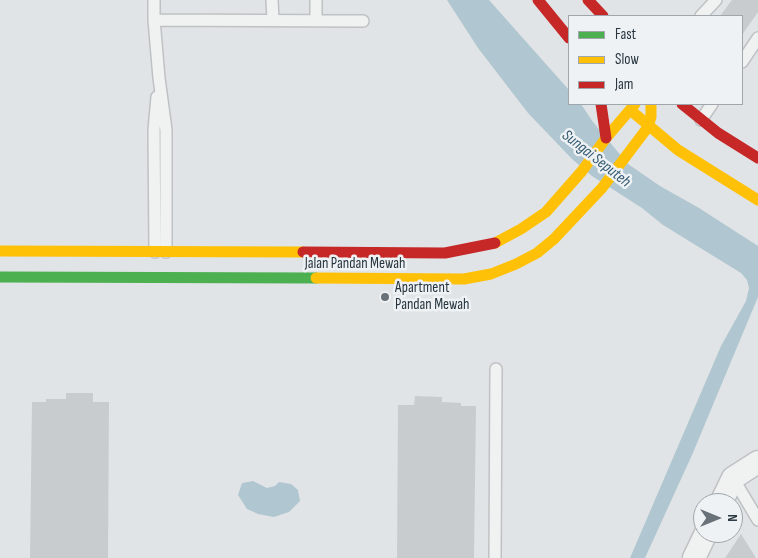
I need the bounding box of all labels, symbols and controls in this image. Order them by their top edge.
legend [568,15,743,105]
text: Fast [615,25,636,44]
text: Slow [615,50,639,69]
text: Jam [615,75,633,94]
water label: Sungai Seputeh [558,126,634,192]
street label: Jalan Pandan Mewah [305,255,405,273]
place label: Apartment Pandan Mewah [395,279,469,314]
marker: Apartment Pandan Mewah [379,291,391,303]
north arrow [693,493,743,543]
text: N [724,514,741,522]

